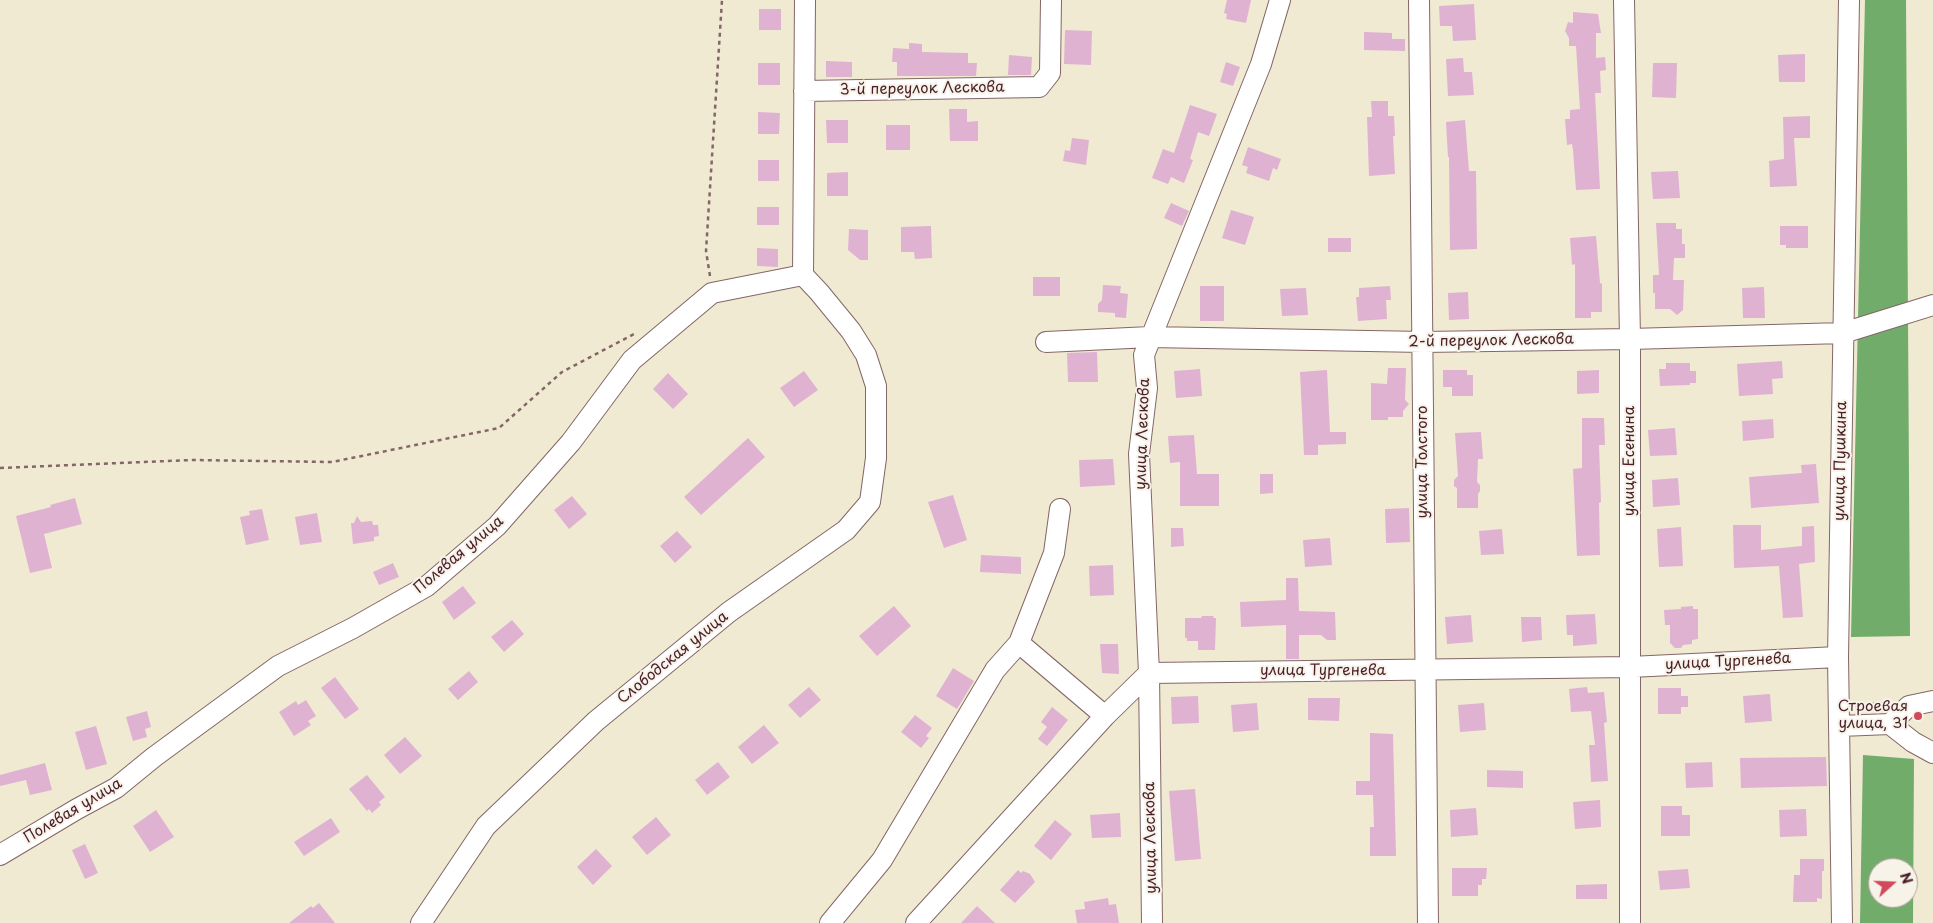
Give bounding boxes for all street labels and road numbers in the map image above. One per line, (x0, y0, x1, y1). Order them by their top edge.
street label: 3-й переулок Лескова (839, 79, 1005, 99)
street label: 2-й переулок Лескова (1408, 331, 1574, 351)
street label: улица Лескова (1132, 378, 1154, 490)
street label: улица Пушкина (1831, 401, 1851, 521)
street label: улица Толстого (1414, 405, 1432, 519)
street label: улица Есенина (1621, 406, 1639, 516)
street label: Полевая улица (411, 512, 507, 598)
street label: Слободская улица (614, 608, 732, 708)
street label: улица Тургенева (1665, 650, 1791, 674)
street label: улица Тургенева (1260, 662, 1386, 680)
street label: Полевая улица (21, 775, 125, 847)
street label: улица Лескова (1141, 782, 1161, 894)

